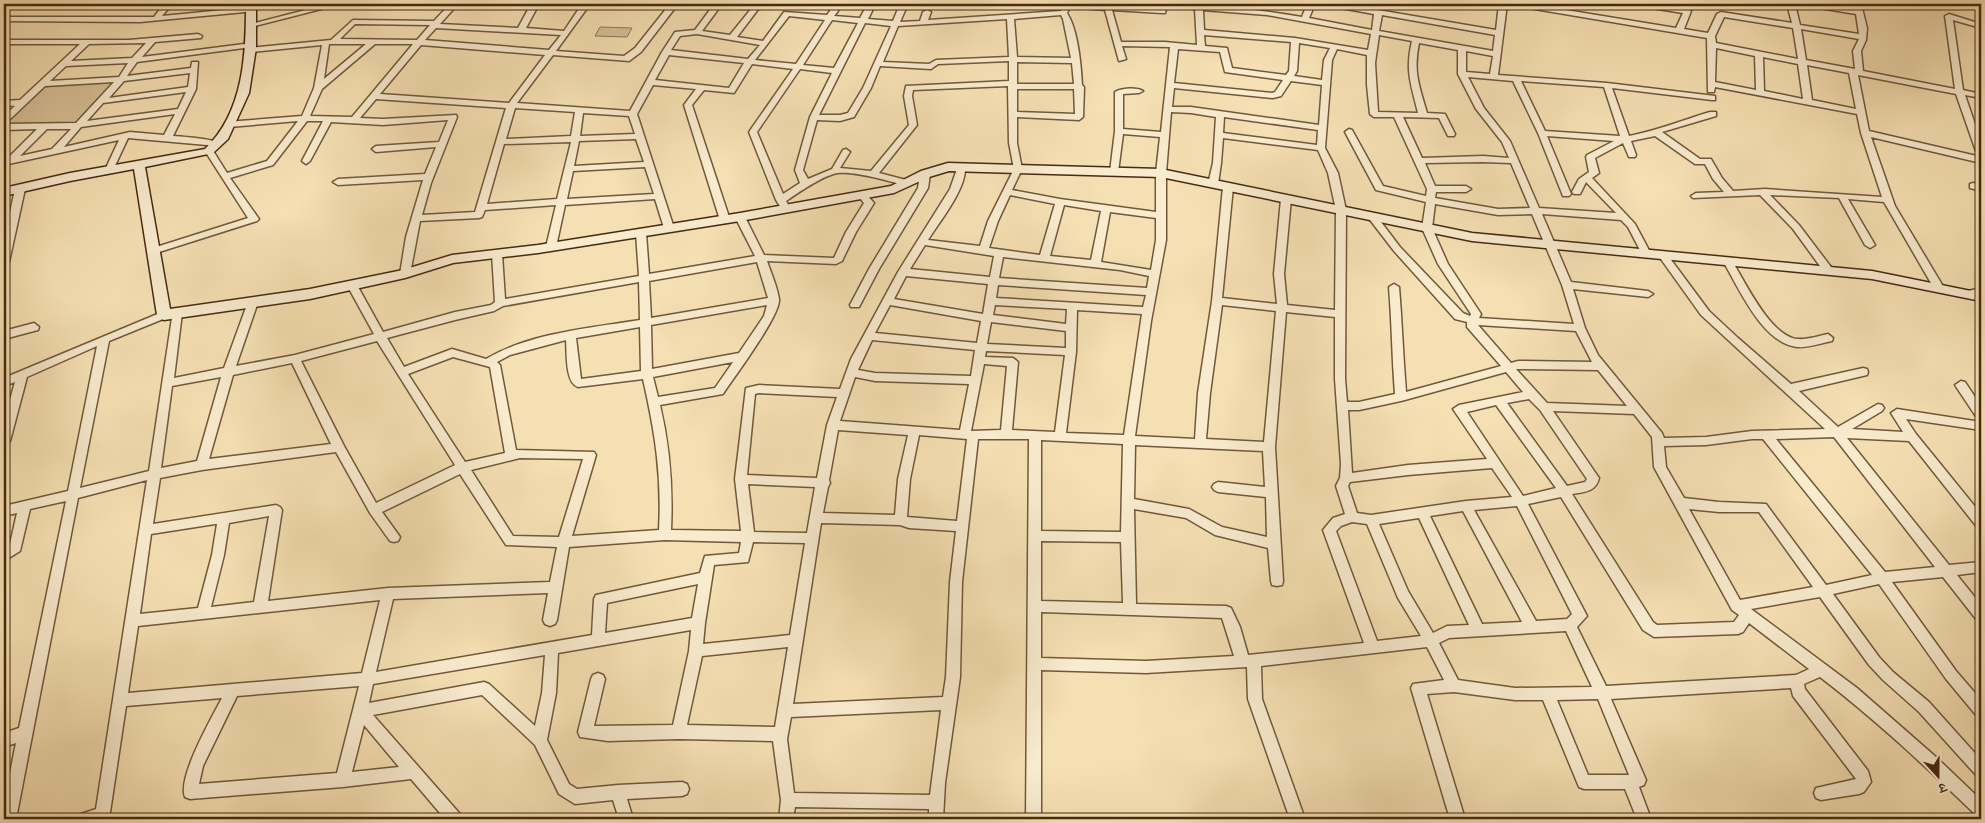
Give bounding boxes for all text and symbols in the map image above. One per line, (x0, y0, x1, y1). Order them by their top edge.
north arrow (1912, 750, 1962, 800)
text: उ (1935, 778, 1950, 798)

